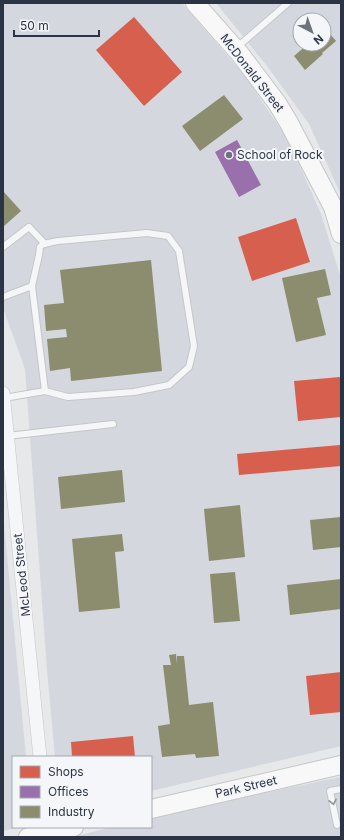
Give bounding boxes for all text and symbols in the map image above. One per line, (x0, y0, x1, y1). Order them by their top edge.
scale bar (14, 12, 99, 38)
north arrow (292, 12, 332, 52)
text: 50 m (20, 18, 49, 33)
street label: McDonald Street (217, 31, 288, 115)
text: N (311, 32, 326, 48)
place label: School of Rock (237, 147, 323, 162)
marker: School of Rock (224, 150, 234, 160)
street label: McLeod Street (10, 533, 33, 617)
legend (12, 756, 152, 828)
text: Shops (48, 764, 84, 779)
street label: Park Street (214, 772, 278, 801)
text: Offices (48, 784, 89, 799)
one-way arrow (328, 799, 336, 806)
text: Industry (48, 804, 95, 819)

